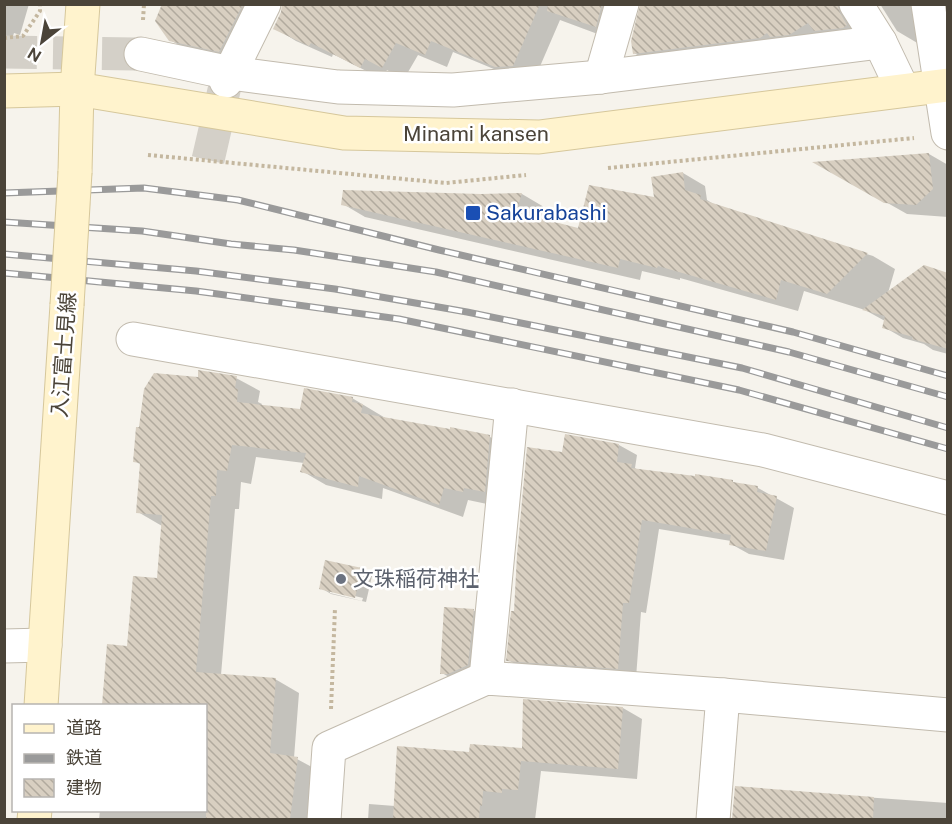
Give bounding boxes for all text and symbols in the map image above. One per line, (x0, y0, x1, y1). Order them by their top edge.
north arrow (12, 12, 72, 72)
text: N (24, 43, 45, 66)
street label: Minami kansen (403, 121, 549, 146)
place label: Sakurabashi (486, 200, 607, 225)
marker: Sakurabashi (464, 204, 482, 222)
street label: 入江富士見線 (47, 291, 80, 419)
place label: 文珠稲荷神社 (353, 566, 479, 591)
marker: 文珠稲荷神社 (334, 572, 348, 586)
legend (12, 704, 207, 812)
text: 道路 (66, 717, 102, 738)
text: 鉄道 (66, 747, 102, 768)
text: 建物 (66, 777, 102, 798)

